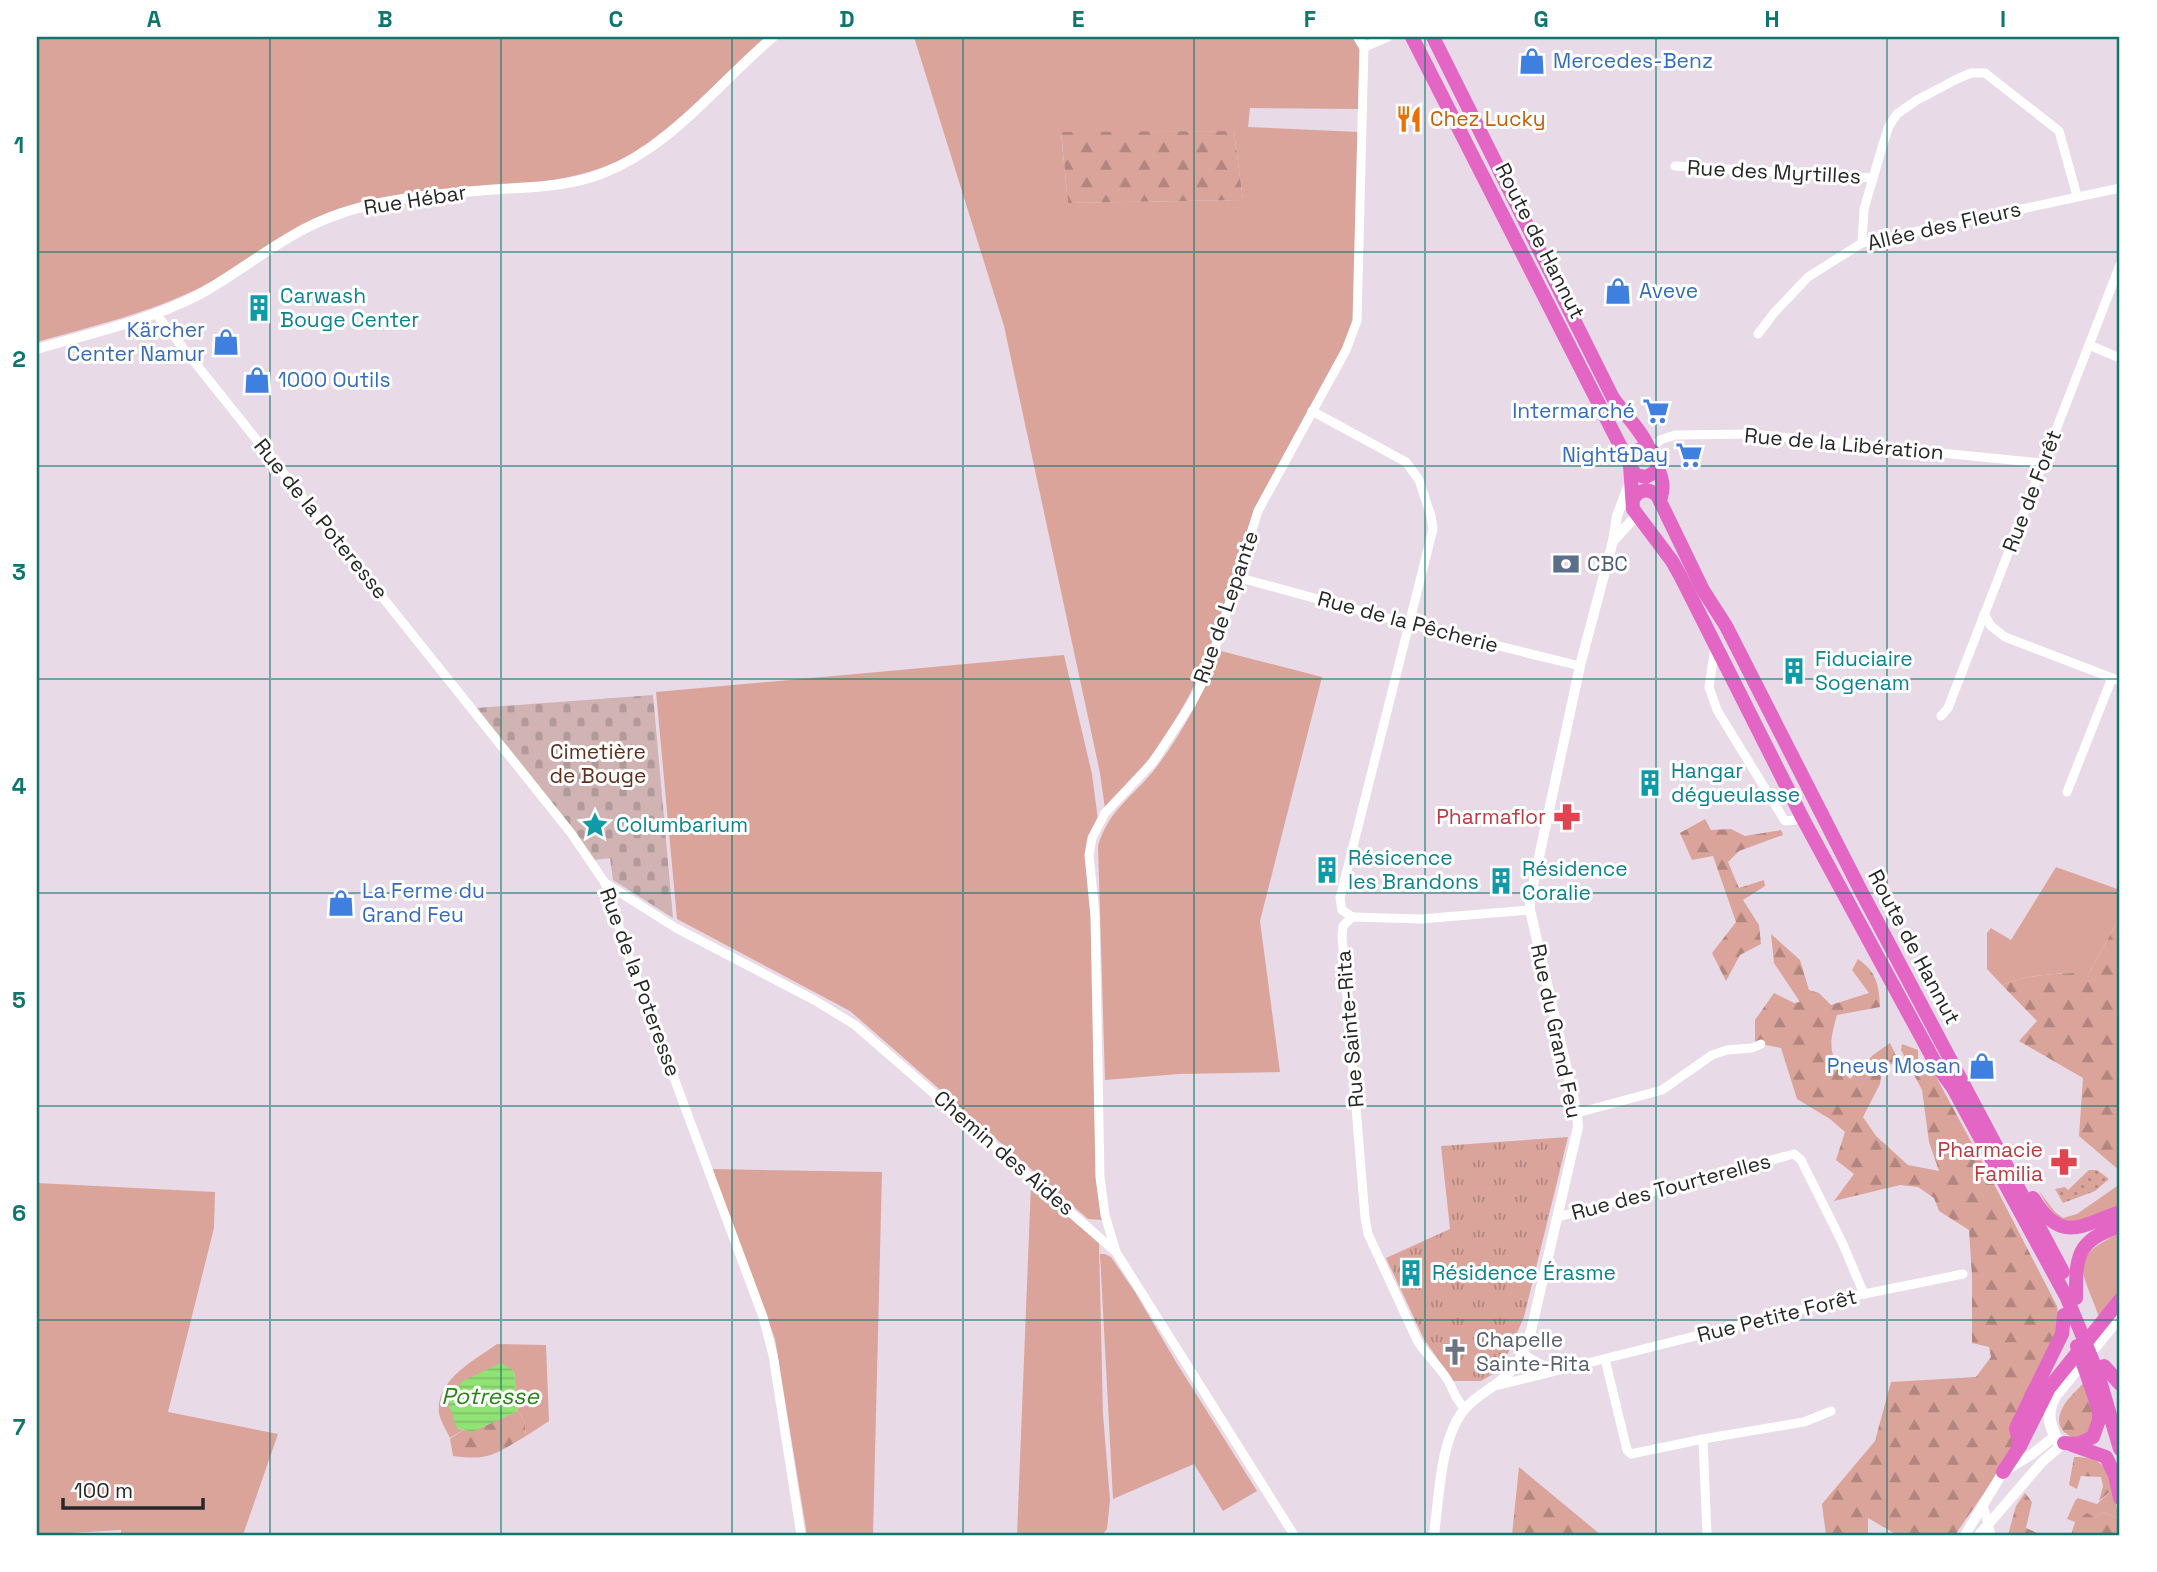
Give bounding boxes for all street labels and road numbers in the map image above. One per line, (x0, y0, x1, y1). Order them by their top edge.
street label: Rue des Myrtilles (1686, 153, 1862, 190)
street label: Route de Hannut (1489, 158, 1591, 323)
street label: Rue Hébar (362, 178, 468, 221)
street label: Allée des Fleurs (1864, 195, 2023, 256)
street label: Rue de la Libération (1743, 421, 1945, 466)
street label: Rue de Forêt (1996, 426, 2067, 556)
street label: Rue de la Poteresse (248, 433, 394, 605)
street label: Rue de Lepante (1187, 527, 1264, 686)
street label: Rue de la Pêcherie (1315, 584, 1501, 659)
street label: Route de Hannut (1862, 865, 1967, 1029)
street label: Rue de la Poteresse (594, 884, 687, 1080)
street label: Rue du Grand Feu (1525, 941, 1588, 1121)
street label: Rue Sainte-Rita (1329, 949, 1370, 1109)
street label: Chemin des Aides (928, 1084, 1080, 1221)
street label: Rue des Tourterelles (1568, 1147, 1774, 1226)
street label: Rue Petite Forêt (1694, 1283, 1859, 1348)

